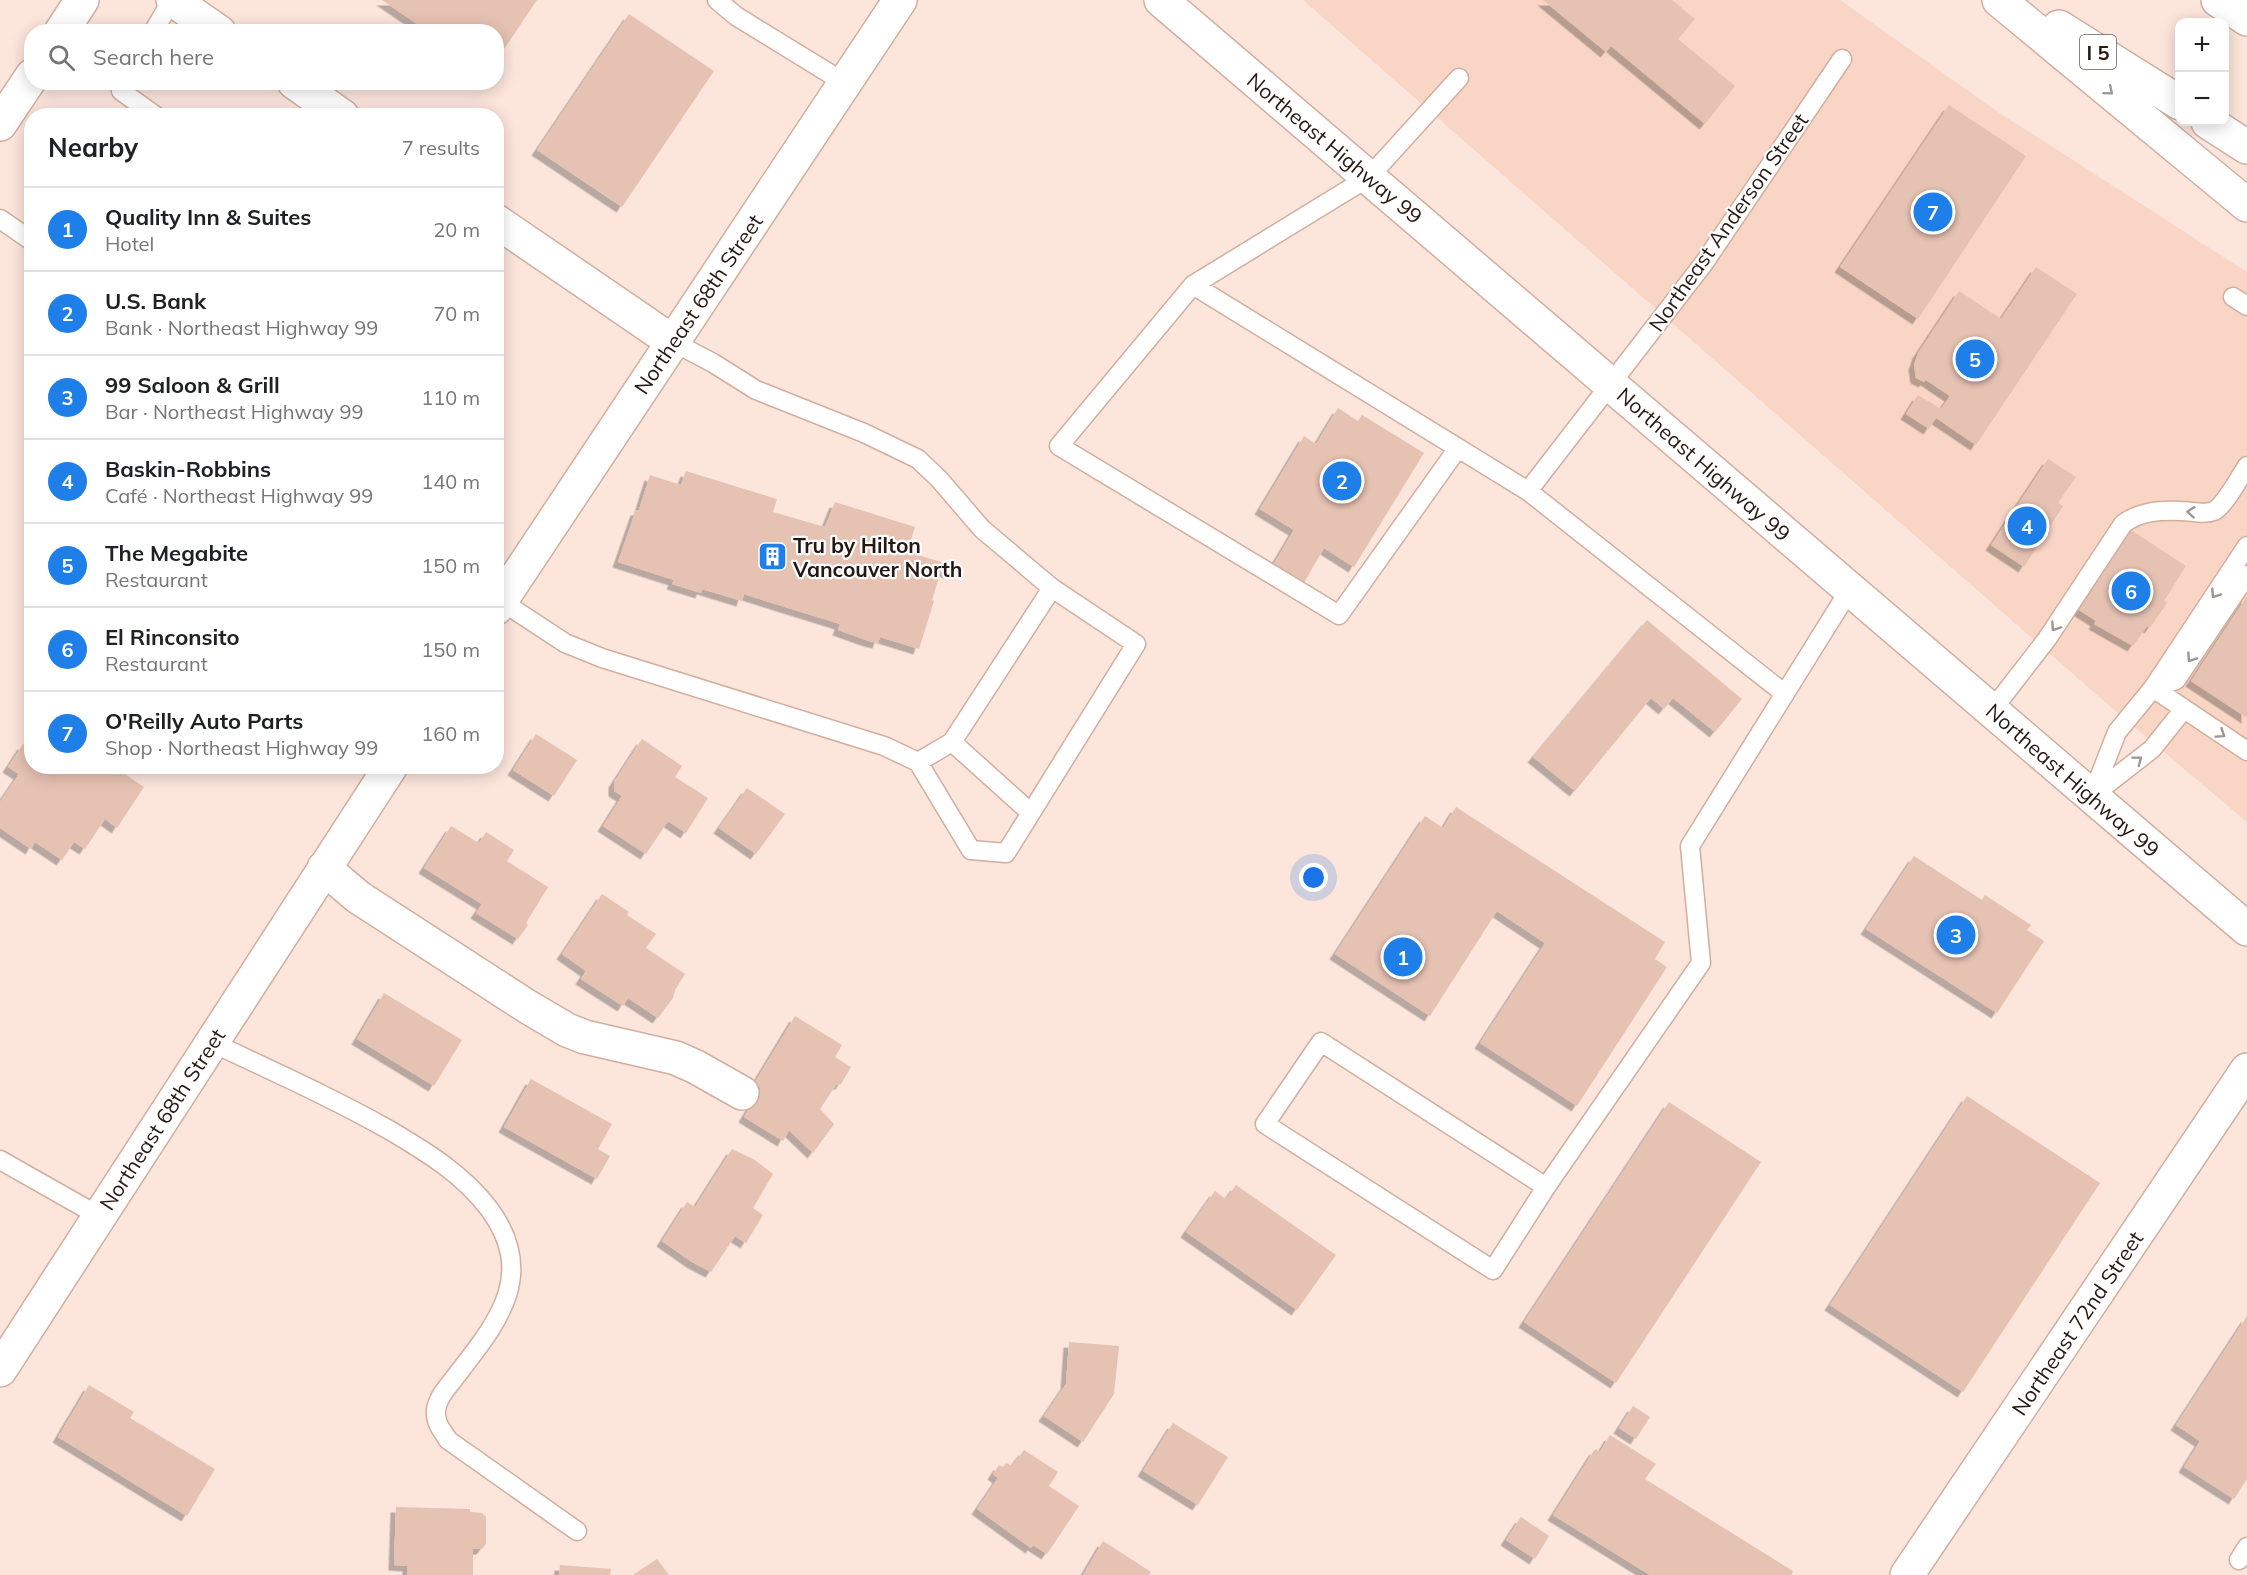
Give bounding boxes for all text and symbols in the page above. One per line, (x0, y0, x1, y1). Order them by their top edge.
map controls (2175, 18, 2229, 126)
button: + (2175, 18, 2229, 72)
search box (24, 24, 504, 90)
road number: I 5 (2080, 35, 2116, 69)
icon: search (45, 41, 78, 74)
text: Search here (93, 43, 214, 71)
street label: Northeast Highway 99 (1242, 67, 1428, 229)
button: − (2175, 72, 2229, 126)
one-way arrow (2102, 83, 2113, 94)
street label: Northeast Anderson Street (1643, 108, 1813, 336)
text: Nearby (48, 131, 138, 164)
text: 7 results (402, 135, 480, 160)
pin: 7 (1914, 190, 1952, 234)
text: Quality Inn & Suites (105, 203, 311, 231)
street label: Northeast 68th Street (628, 209, 768, 399)
text: 1 (62, 217, 74, 242)
text: 20 m (433, 217, 480, 242)
text: Hotel (105, 231, 154, 256)
text: U.S. Bank (105, 287, 206, 315)
text: 2 (62, 301, 74, 326)
text: 70 m (433, 301, 480, 326)
text: Bank · Northeast Highway 99 (105, 315, 378, 340)
pin: 5 (1956, 336, 1994, 382)
text: 99 Saloon & Grill (105, 371, 280, 399)
street label: Northeast Highway 99 (1612, 382, 1796, 546)
text: 3 (62, 385, 74, 410)
text: 110 m (421, 385, 480, 410)
text: Bar · Northeast Highway 99 (105, 399, 363, 424)
text: Baskin-Robbins (105, 455, 271, 483)
pin: 2 (1322, 458, 1362, 504)
text: 4 (62, 469, 74, 494)
text: 140 m (421, 469, 480, 494)
text: Café · Northeast Highway 99 (105, 483, 373, 508)
pin: 4 (2008, 504, 2046, 548)
one-way arrow (2187, 506, 2196, 519)
place label: Tru by Hilton Vancouver North (792, 532, 962, 582)
text: The Megabite (105, 539, 248, 567)
building icon: Tru by Hilton Vancouver North (756, 541, 788, 573)
text: 5 (62, 553, 74, 578)
text: 150 m (421, 553, 480, 578)
text: Restaurant (105, 567, 208, 592)
pin: 6 (2112, 568, 2150, 614)
one-way arrow (2211, 588, 2222, 599)
one-way arrow (2051, 621, 2062, 632)
text: El Rinconsito (105, 623, 240, 651)
text: 6 (62, 637, 74, 662)
text: 150 m (421, 637, 480, 662)
text: Restaurant (105, 651, 208, 676)
one-way arrow (2187, 652, 2198, 663)
street label: Northeast Highway 99 (1981, 698, 2165, 862)
text: O'Reilly Auto Parts (105, 707, 303, 735)
text: 7 (62, 721, 74, 746)
text: 160 m (421, 721, 480, 746)
one-way arrow (2215, 727, 2226, 738)
text: Shop · Northeast Highway 99 (105, 735, 378, 760)
one-way arrow (2131, 757, 2142, 768)
your location (1299, 863, 1328, 892)
pin: 3 (1936, 912, 1976, 958)
pin: 1 (1384, 934, 1422, 980)
street label: Northeast 68th Street (94, 1023, 230, 1215)
street label: Northeast 72nd Street (2006, 1226, 2148, 1420)

